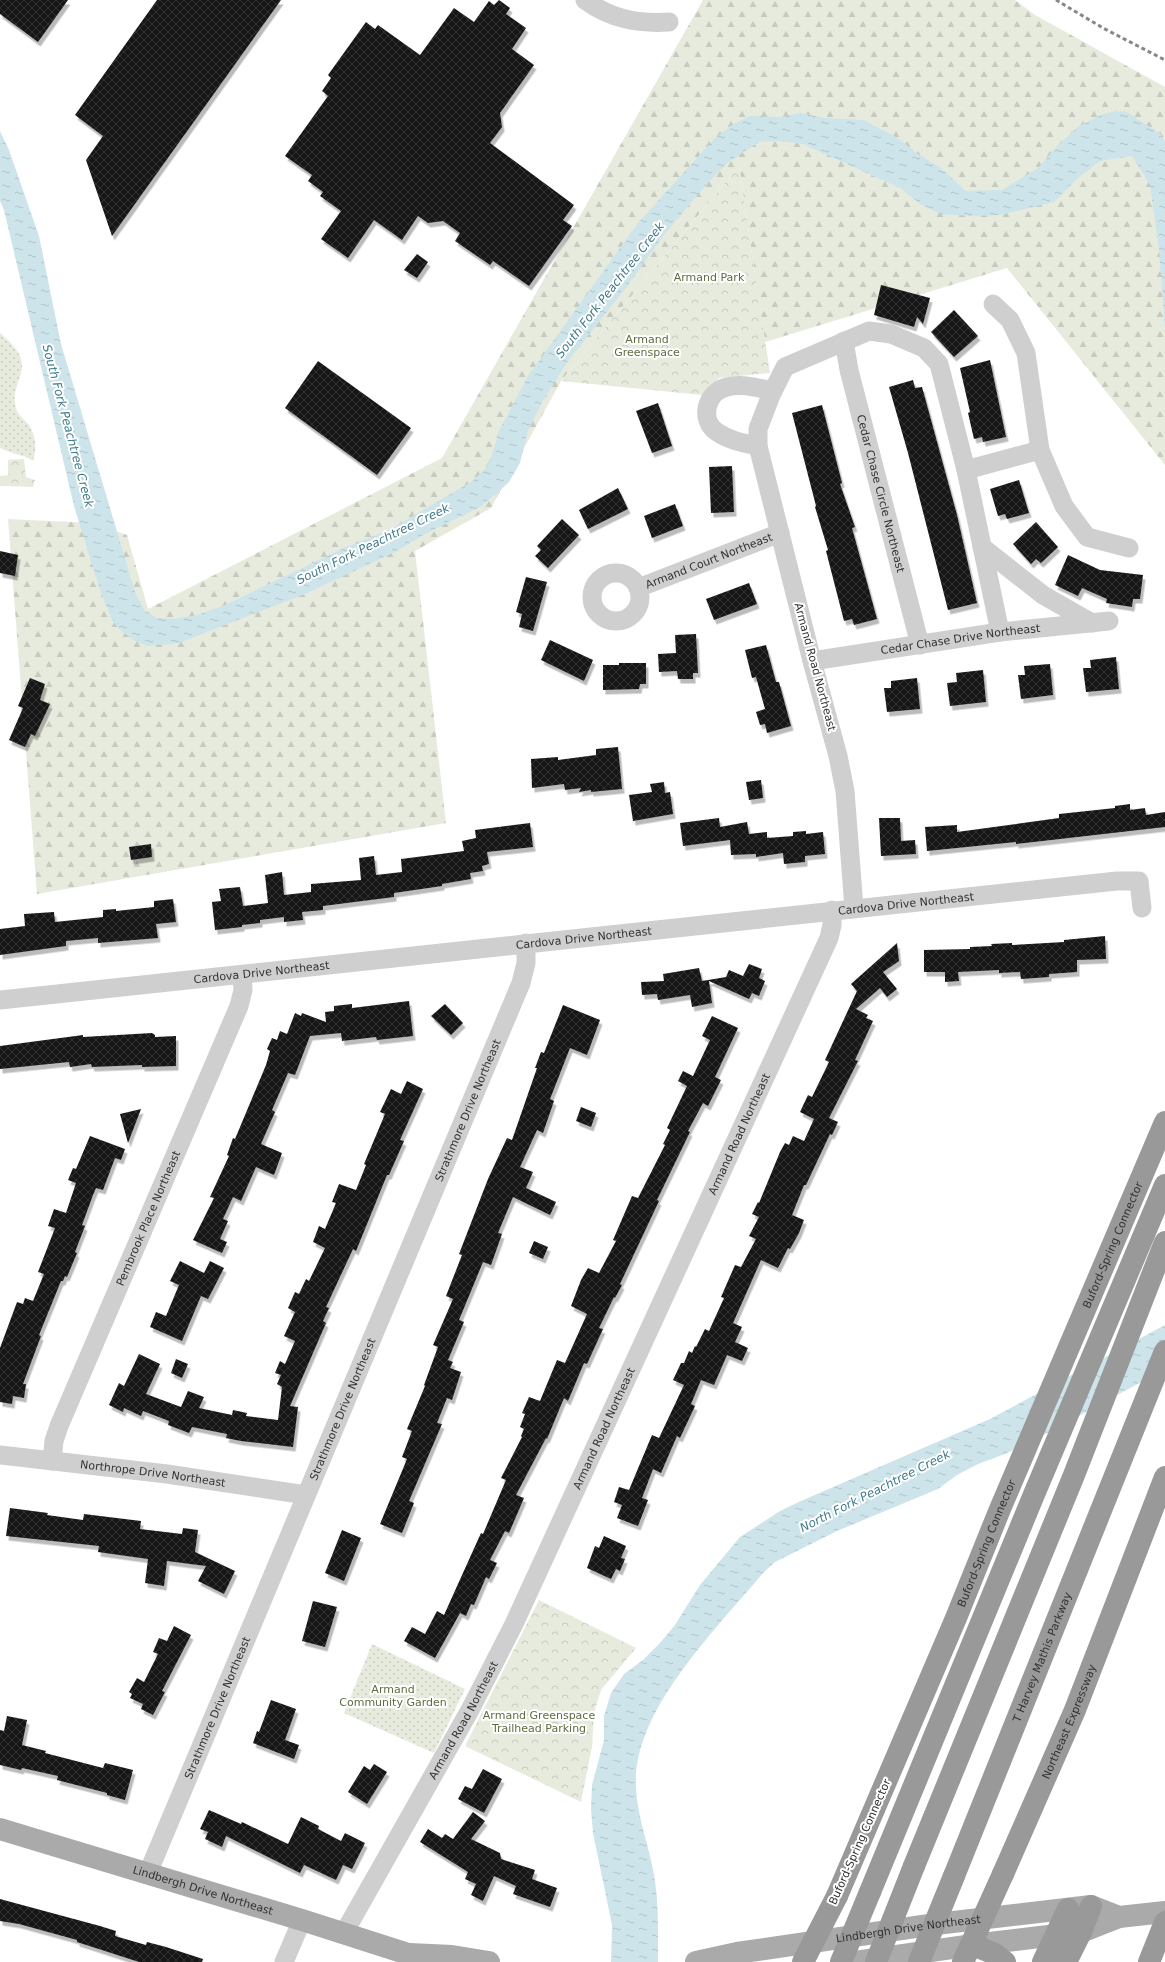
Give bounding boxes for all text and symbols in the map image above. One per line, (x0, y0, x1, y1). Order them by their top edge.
water label: South Fork Peachtree Creek (553, 219, 668, 361)
park label: Armand Park (674, 271, 745, 284)
park label: Armand Greenspace (614, 333, 680, 359)
water label: South Fork Peachtree Creek (39, 343, 97, 510)
street label: Cedar Chase Circle Northeast (854, 413, 908, 574)
water label: South Fork Peachtree Creek (294, 500, 453, 587)
street label: Armand Court Northeast (644, 530, 775, 591)
street label: Armand Road Northeast (792, 601, 839, 733)
street label: Cedar Chase Drive Northeast (880, 621, 1041, 657)
street label: Cardova Drive Northeast (837, 890, 975, 917)
street label: Cardova Drive Northeast (515, 924, 653, 952)
street label: Cardova Drive Northeast (193, 958, 331, 986)
street label: Strathmore Drive Northeast (432, 1036, 504, 1183)
street label: Armand Road Northeast (706, 1070, 773, 1197)
street label: Pembrook Place Northeast (113, 1148, 183, 1288)
street label: Buford-Spring Connector (1080, 1179, 1145, 1310)
street label: Strathmore Drive Northeast (307, 1335, 378, 1482)
street label: Armand Road Northeast (570, 1365, 638, 1491)
water label: North Fork Peachtree Creek (798, 1446, 953, 1535)
street label: Northrope Drive Northeast (80, 1458, 227, 1489)
street label: Buford-Spring Connector (955, 1477, 1018, 1609)
street label: T Harvey Mathis Parkway (1010, 1590, 1074, 1725)
street label: Strathmore Drive Northeast (182, 1634, 253, 1781)
street label: Armand Road Northeast (426, 1658, 501, 1781)
street label: Northeast Expressway (1039, 1662, 1099, 1781)
park label: Armand Community Garden (339, 1683, 447, 1709)
park label: Armand Greenspace Trailhead Parking (483, 1709, 595, 1735)
street label: Buford-Spring Connector (826, 1777, 894, 1907)
street label: Lindbergh Drive Northeast (131, 1863, 275, 1918)
street label: Lindbergh Drive Northeast (835, 1912, 982, 1945)

